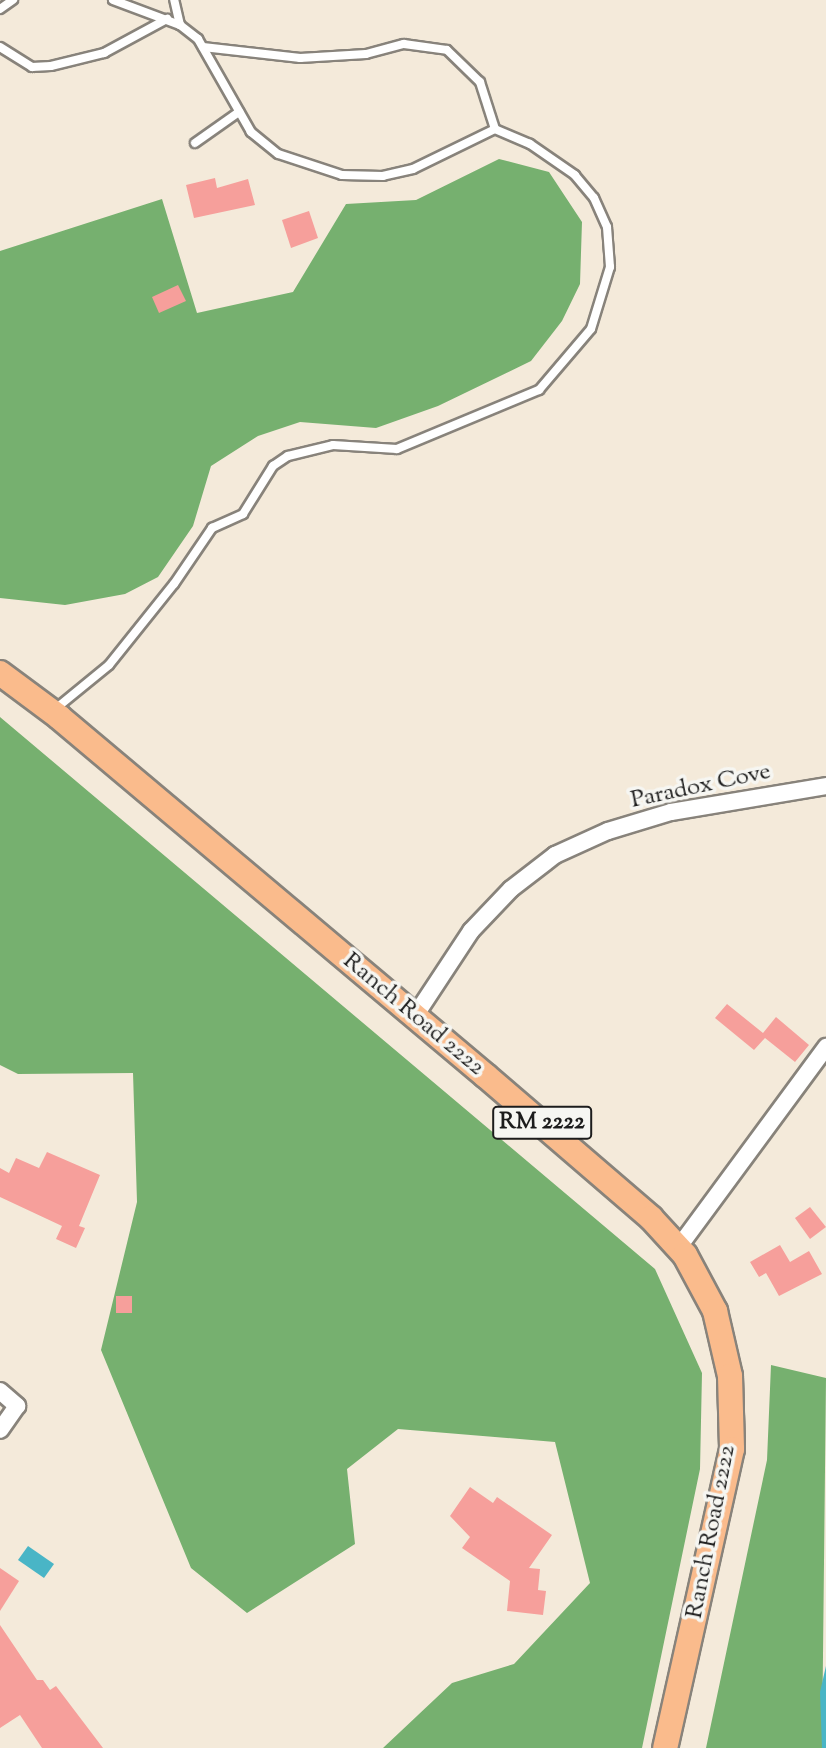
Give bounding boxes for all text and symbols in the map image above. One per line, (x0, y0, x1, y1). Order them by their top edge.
street label: Paradox Cove (628, 758, 774, 816)
street label: Ranch Road 2222 (336, 947, 490, 1083)
road number: RM 2222 (491, 1104, 593, 1142)
street label: Ranch Road 2222 (681, 1443, 743, 1621)

